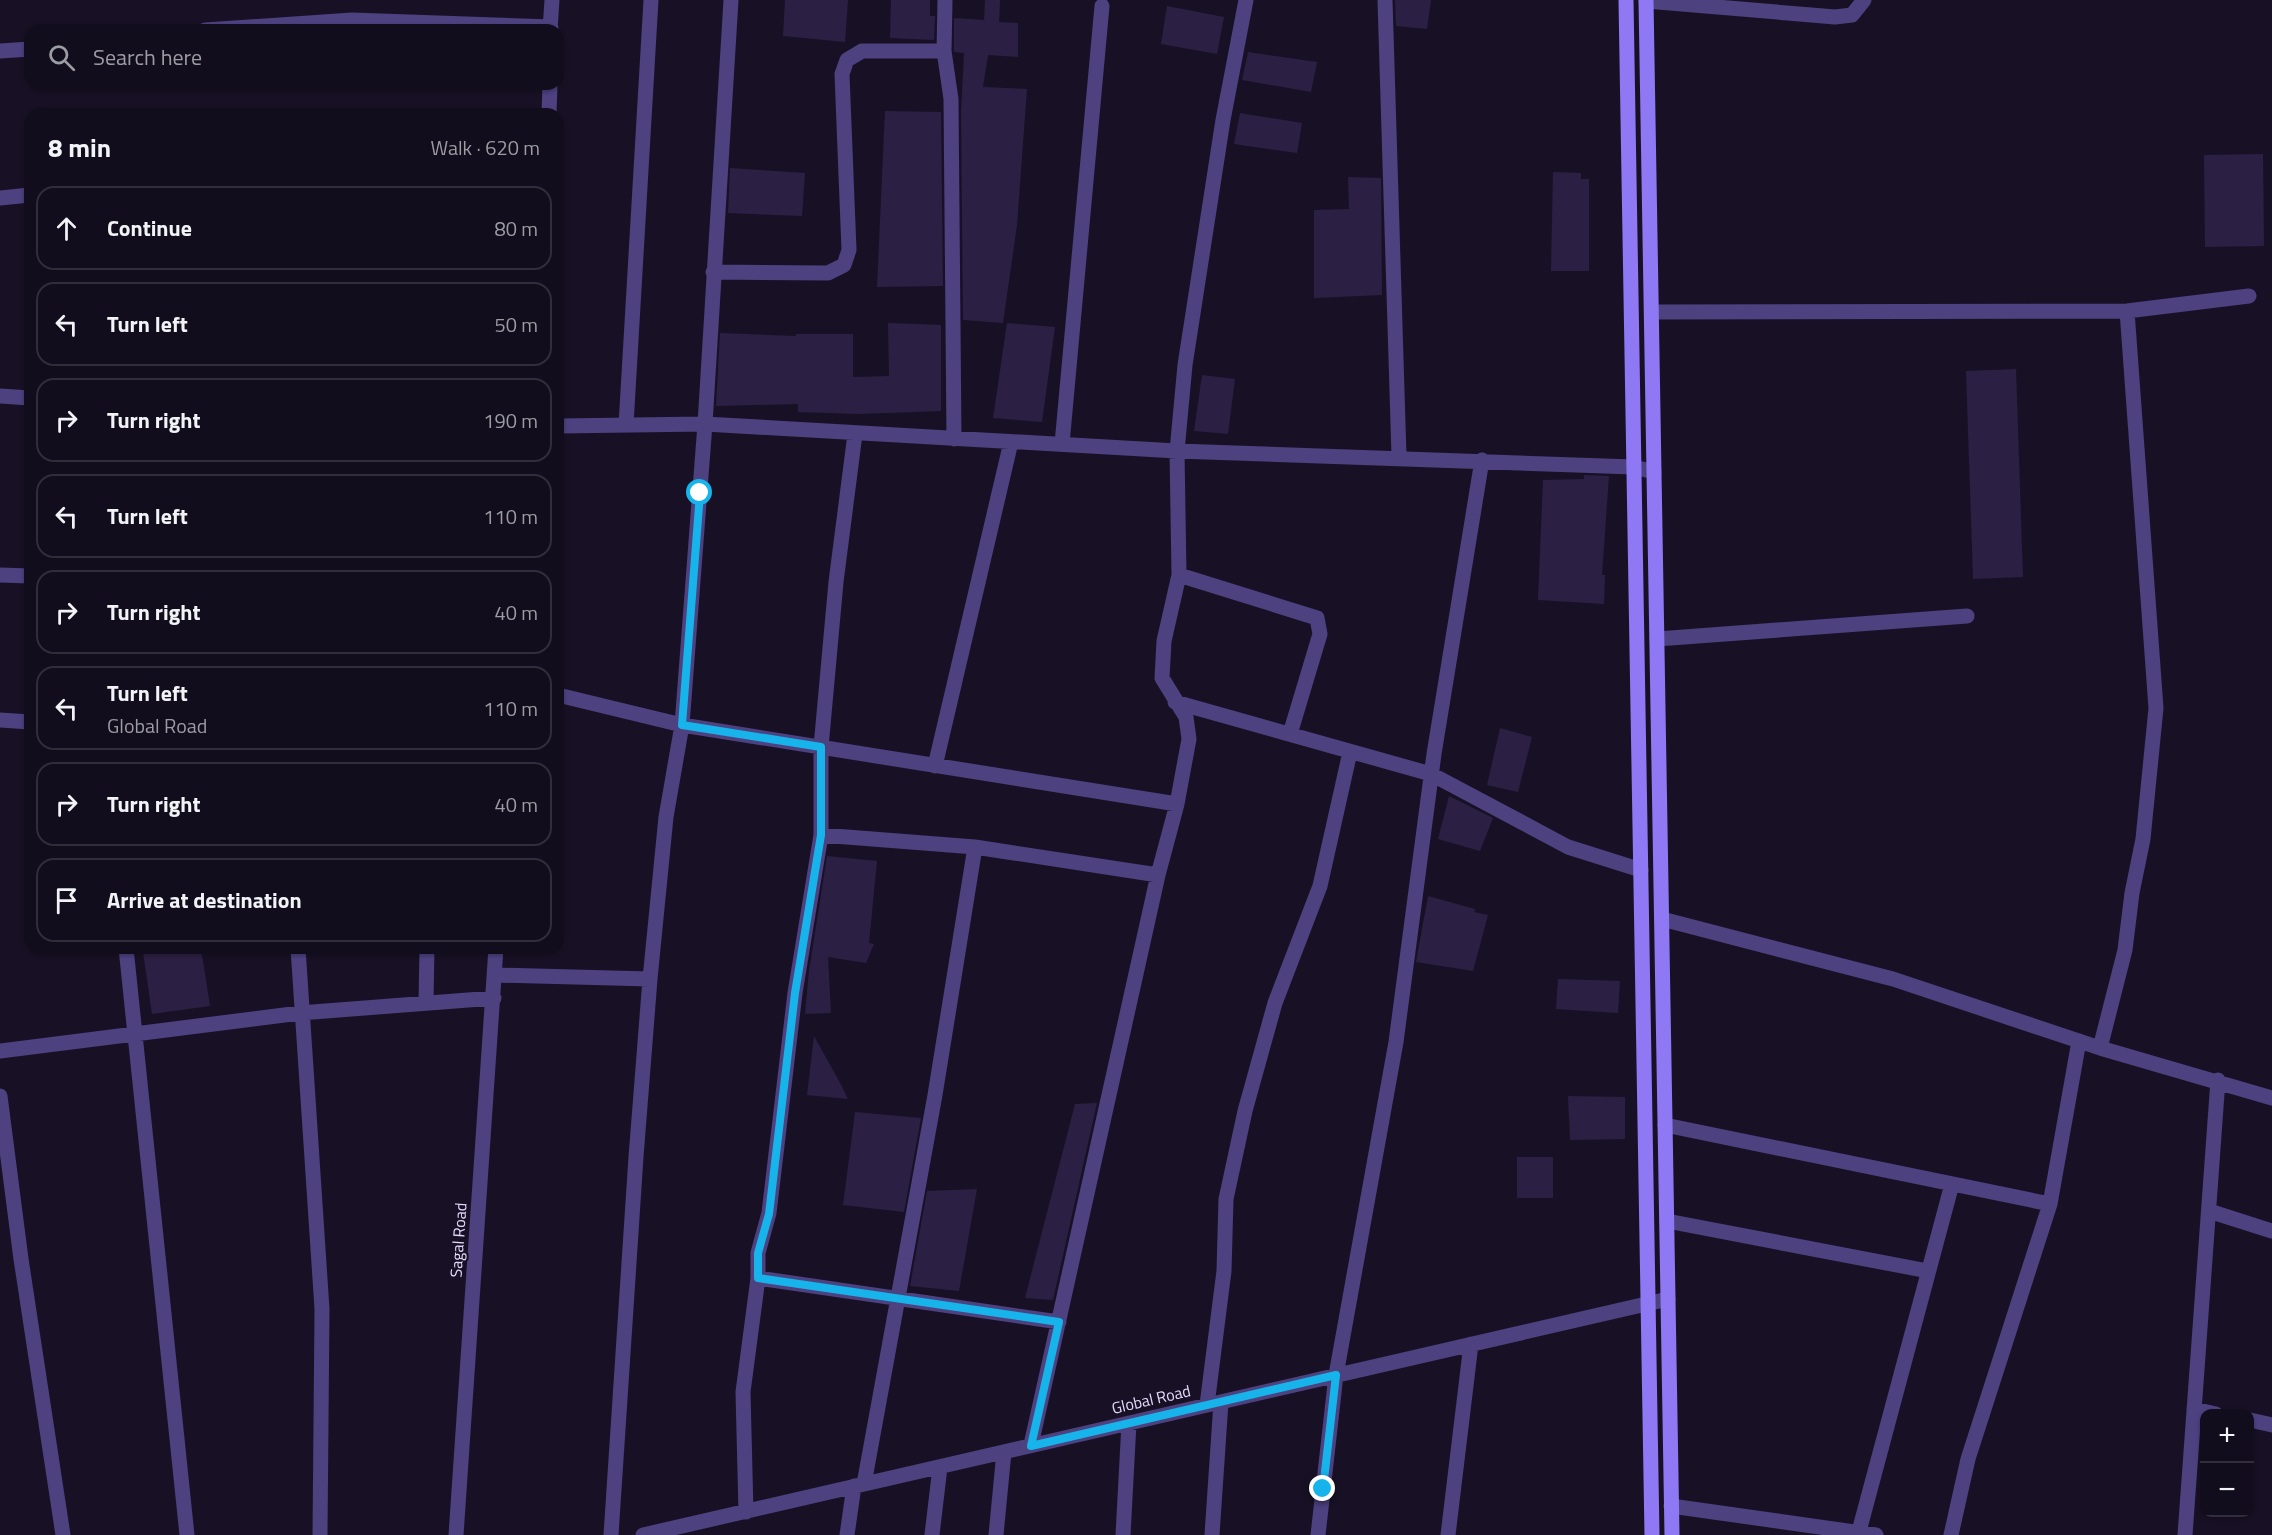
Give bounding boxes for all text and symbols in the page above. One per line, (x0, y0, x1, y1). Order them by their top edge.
search box (24, 24, 564, 90)
text: Search here (93, 40, 202, 74)
icon: search (45, 41, 78, 74)
text: 8 min (48, 128, 111, 167)
text: Walk · 620 m (431, 132, 540, 163)
text: Continue (107, 211, 192, 245)
icon: ahead (50, 212, 83, 245)
text: 80 m (494, 213, 538, 244)
text: Turn left (107, 307, 188, 341)
icon: left (50, 308, 83, 341)
text: 50 m (494, 309, 538, 340)
text: Turn right (107, 403, 201, 437)
icon: right (50, 404, 83, 437)
text: 190 m (483, 405, 538, 436)
route start (686, 479, 712, 505)
text: Turn left (107, 499, 188, 533)
icon: left (50, 500, 83, 533)
text: 110 m (483, 501, 538, 532)
text: Turn right (107, 595, 201, 629)
icon: right (50, 596, 83, 629)
text: 40 m (494, 597, 538, 628)
text: Turn left (107, 676, 188, 710)
icon: left (50, 692, 83, 725)
text: 110 m (483, 693, 538, 724)
text: Global Road (107, 710, 207, 741)
text: Turn right (107, 787, 201, 821)
icon: right (50, 788, 83, 821)
text: 40 m (494, 789, 538, 820)
text: Arrive at destination (107, 883, 302, 917)
icon: arrive (50, 884, 83, 917)
street label: Sagal Road (443, 1202, 473, 1278)
street label: Global Road (1109, 1378, 1193, 1420)
map controls (2200, 1409, 2254, 1517)
button: + (2200, 1409, 2254, 1463)
button: − (2200, 1463, 2254, 1517)
route end (1309, 1475, 1335, 1501)

